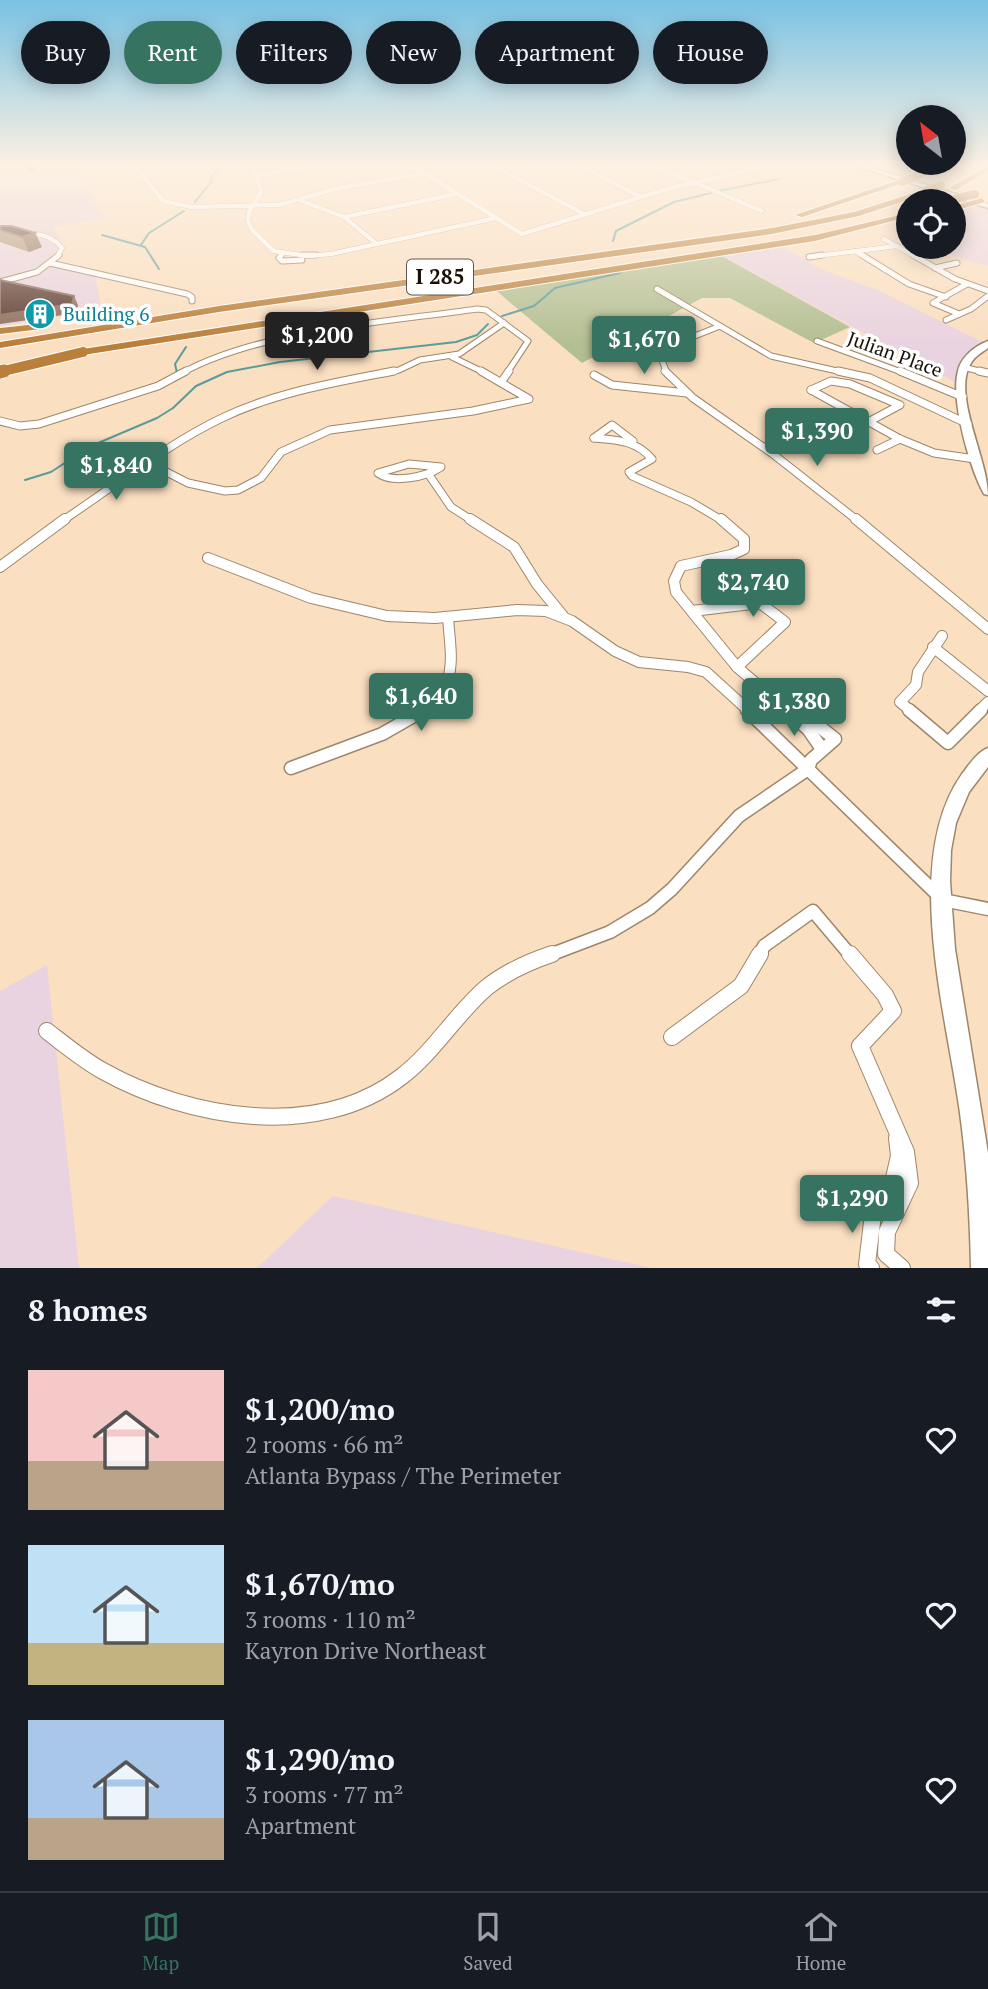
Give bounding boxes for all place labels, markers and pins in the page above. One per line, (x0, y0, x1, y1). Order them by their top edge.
building icon: Building 6 (23, 297, 57, 331)
place label: Building 6 (63, 301, 149, 326)
pin: $1,200 (260, 312, 374, 372)
pin: $1,670 (587, 316, 701, 376)
pin: $1,390 (760, 408, 874, 468)
pin: $1,840 (59, 442, 173, 502)
pin: $2,740 (696, 560, 810, 619)
pin: $1,640 (364, 674, 478, 733)
pin: $1,380 (737, 678, 851, 738)
pin: $1,290 (795, 1176, 909, 1235)

